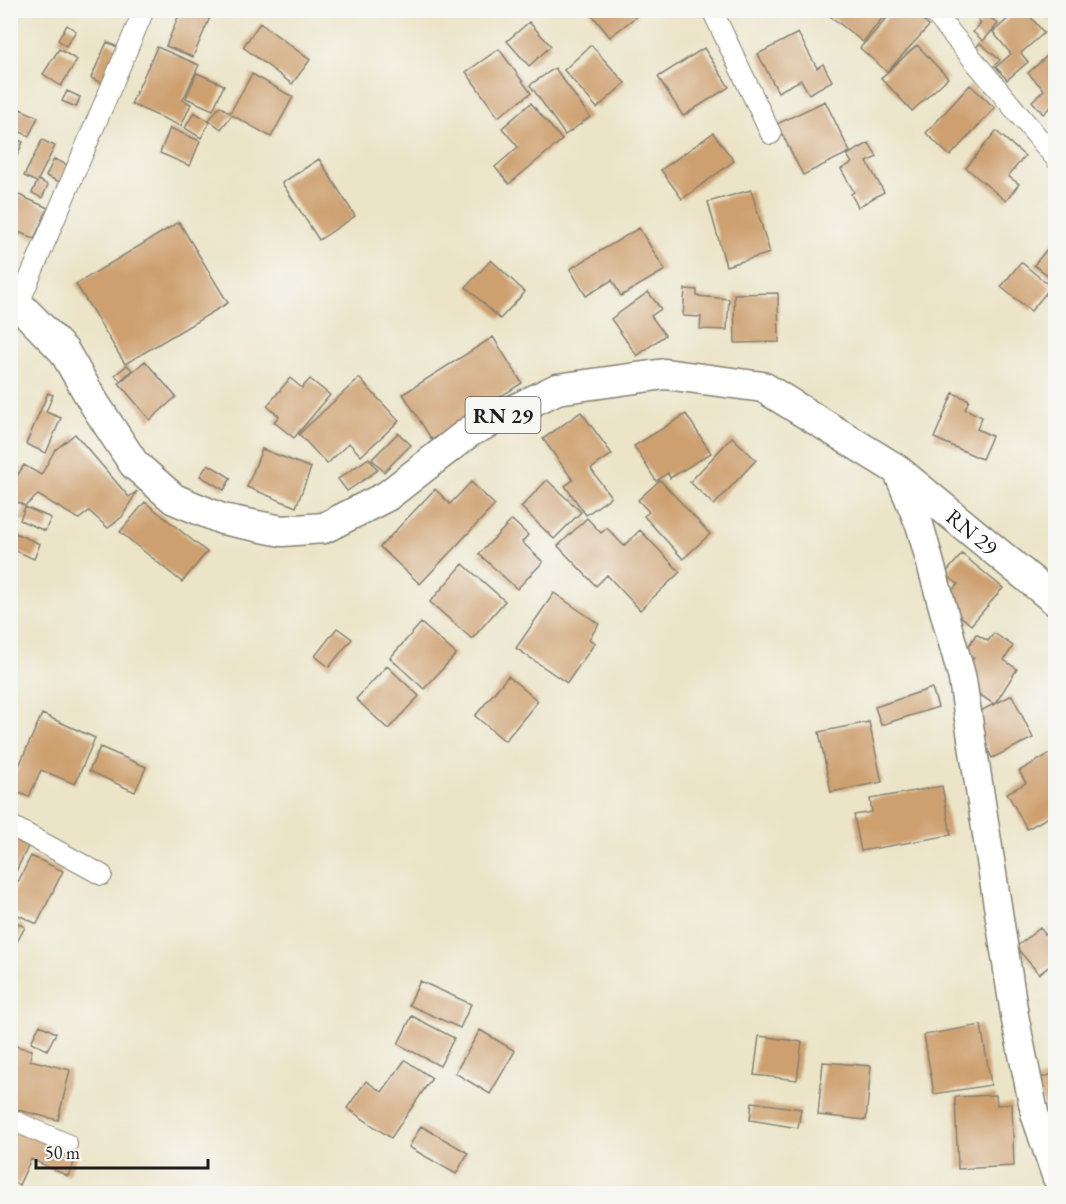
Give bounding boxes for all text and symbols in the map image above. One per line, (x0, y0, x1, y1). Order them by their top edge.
road number: RN 29 (466, 397, 540, 433)
street label: RN 29 (940, 502, 1004, 562)
scale bar (36, 1132, 208, 1170)
text: 50 m (45, 1141, 80, 1164)

